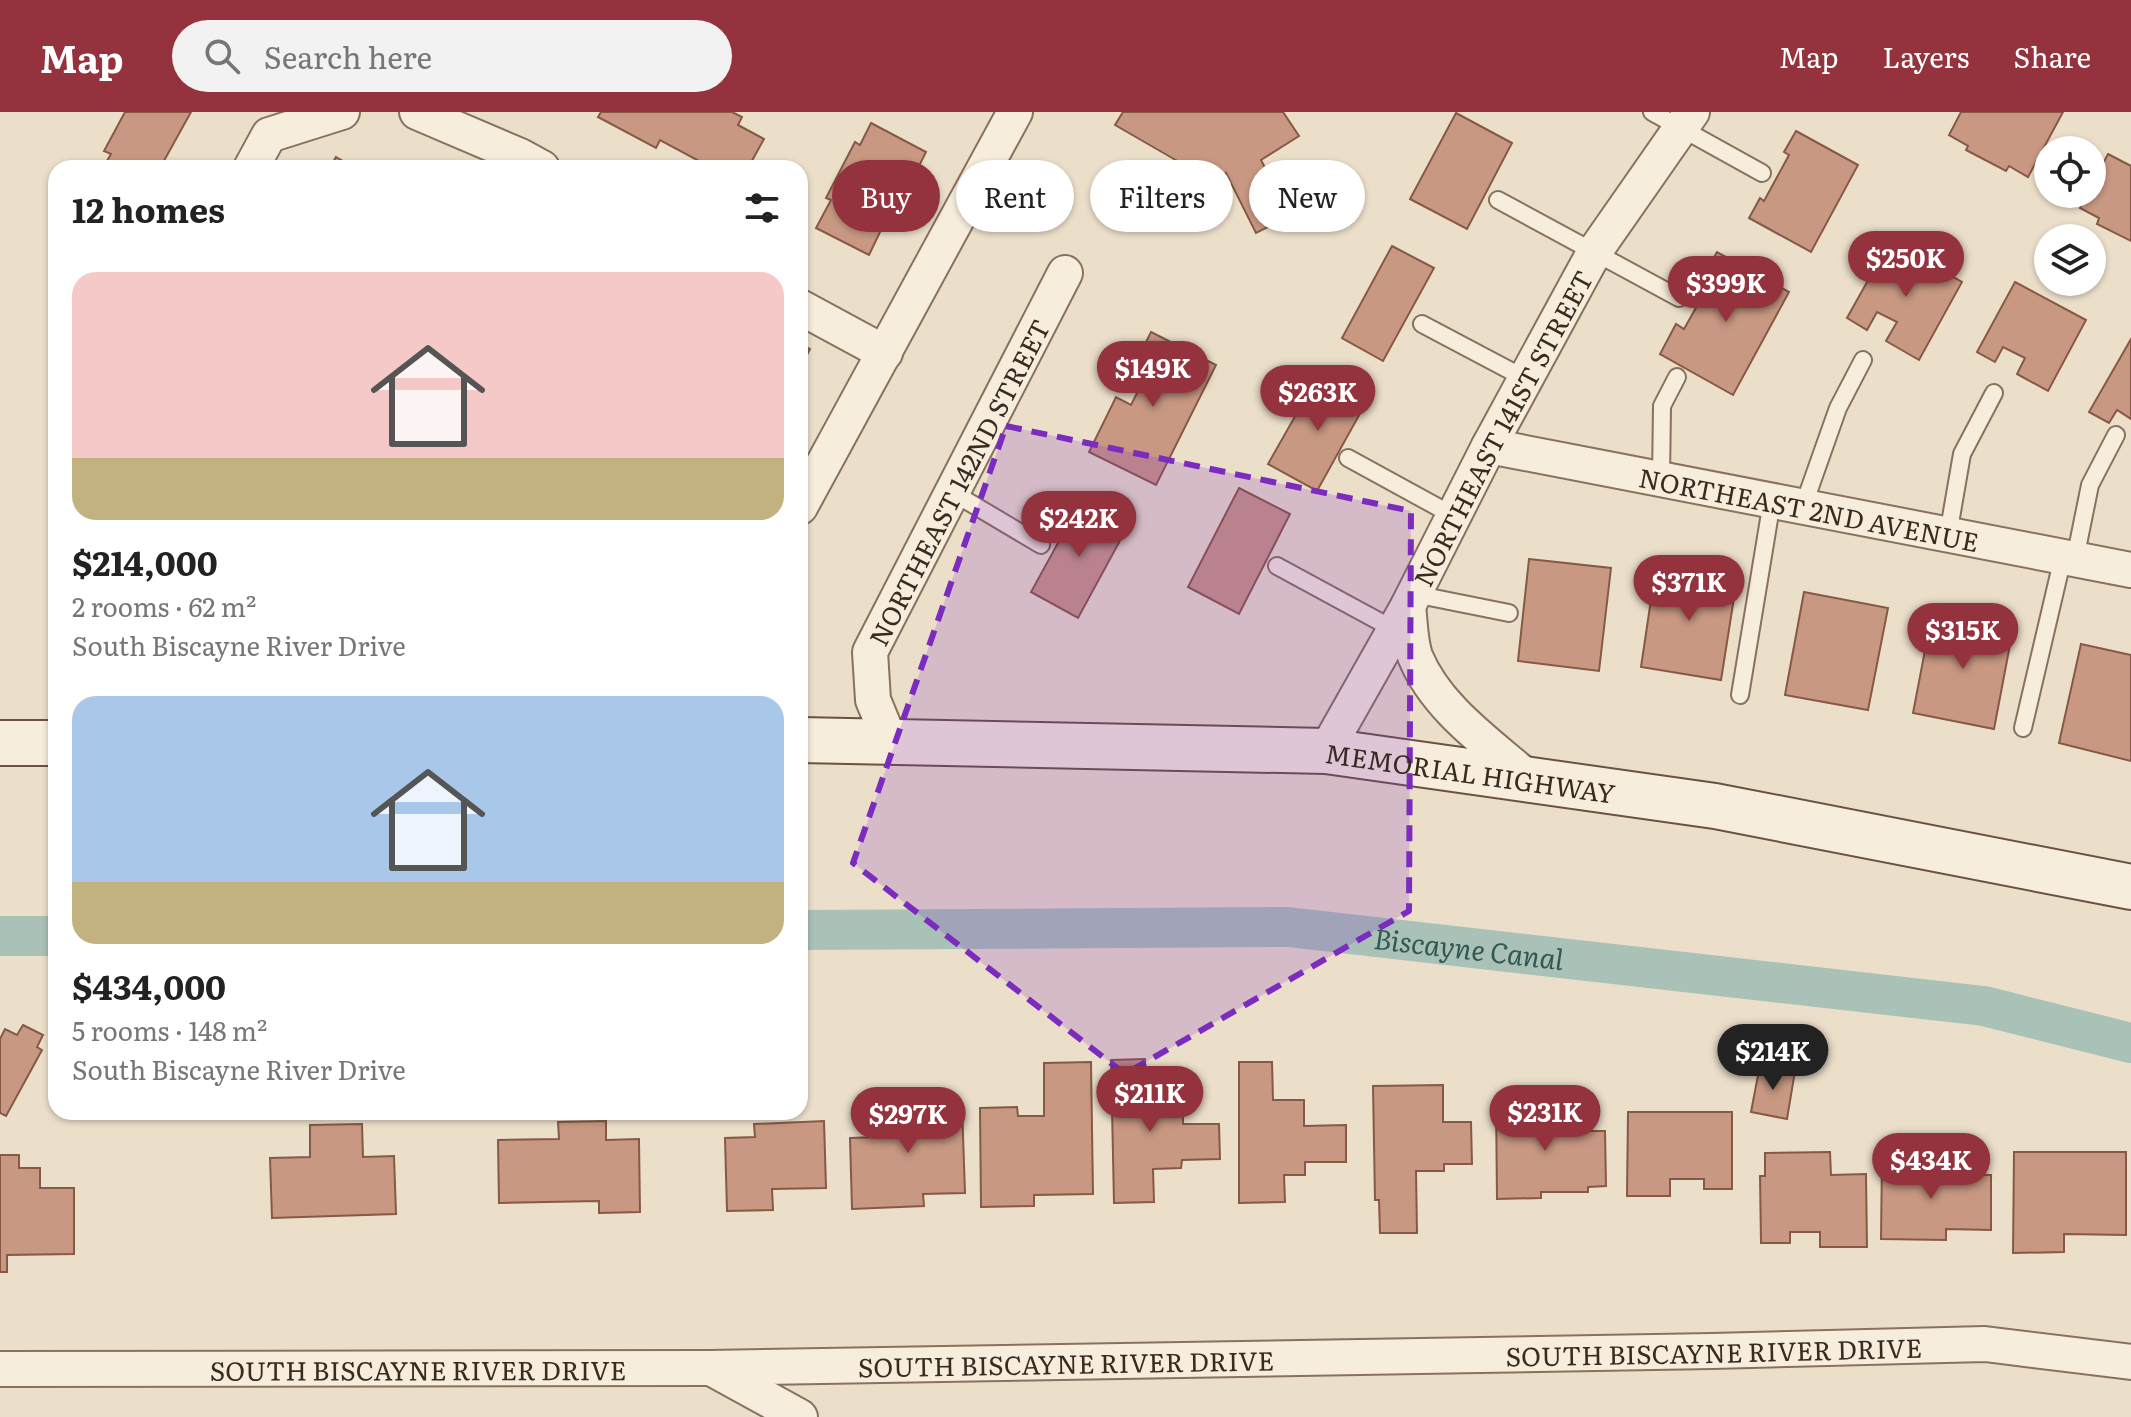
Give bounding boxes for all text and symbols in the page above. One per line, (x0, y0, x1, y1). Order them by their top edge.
search box (172, 20, 732, 92)
text: Map (40, 28, 124, 85)
icon: search (200, 34, 244, 78)
text: Search here (264, 34, 432, 78)
text: Map (1779, 35, 1838, 77)
text: Layers (1882, 35, 1969, 77)
text: Share (2013, 35, 2091, 77)
map controls (2034, 136, 2106, 296)
button: locate (2034, 136, 2106, 208)
chip: Buy (832, 160, 940, 232)
chip: Rent (956, 160, 1074, 232)
chip: Filters (1090, 160, 1233, 232)
chip: New (1249, 160, 1365, 232)
text: 12 homes (72, 183, 225, 233)
icon: filters (740, 186, 784, 230)
button: layers (2034, 224, 2106, 296)
pin: $250K (1850, 231, 1962, 299)
text: $250K (1866, 237, 1946, 276)
pin: $399K (1670, 256, 1782, 324)
street label: NORTHEAST 141ST STREET (1402, 262, 1601, 592)
text: $399K (1686, 262, 1766, 301)
street label: NORTHEAST 142ND STREET (857, 312, 1058, 652)
icon: home (356, 324, 500, 468)
pin: $149K (1097, 341, 1209, 409)
text: $149K (1115, 347, 1191, 386)
pin: $263K (1262, 365, 1374, 433)
text: $263K (1278, 371, 1358, 410)
street label: NORTHEAST 2ND AVENUE (1636, 456, 1982, 560)
pin: $242K (1023, 491, 1135, 559)
text: $242K (1039, 497, 1119, 536)
text: $214,000 (72, 536, 218, 586)
pin: $371K (1633, 555, 1745, 623)
text: $371K (1652, 561, 1726, 600)
text: 2 rooms · 62 m² (72, 586, 256, 625)
pin: $315K (1907, 603, 2019, 671)
text: $315K (1925, 609, 2001, 648)
text: South Biscayne River Drive (72, 625, 406, 664)
street label: MEMORIAL HIGHWAY (1323, 732, 1618, 811)
icon: home (356, 748, 500, 892)
water label: Biscayne Canal (1372, 916, 1566, 979)
text: $434,000 (72, 960, 226, 1010)
text: 5 rooms · 148 m² (72, 1010, 267, 1049)
pin: $214K (1717, 1024, 1829, 1092)
text: $214K (1735, 1030, 1811, 1069)
text: South Biscayne River Drive (72, 1049, 406, 1088)
pin: $211K (1094, 1066, 1206, 1134)
text: $211K (1114, 1072, 1186, 1111)
pin: $231K (1489, 1085, 1601, 1153)
pin: $297K (852, 1087, 964, 1155)
text: $231K (1507, 1091, 1583, 1130)
text: $297K (869, 1093, 947, 1132)
pin: $434K (1875, 1133, 1987, 1201)
text: $434K (1890, 1139, 1972, 1178)
street label: SOUTH BISCAYNE RIVER DRIVE (1505, 1326, 1923, 1374)
street label: SOUTH BISCAYNE RIVER DRIVE (857, 1339, 1275, 1385)
street label: SOUTH BISCAYNE RIVER DRIVE (210, 1349, 626, 1388)

